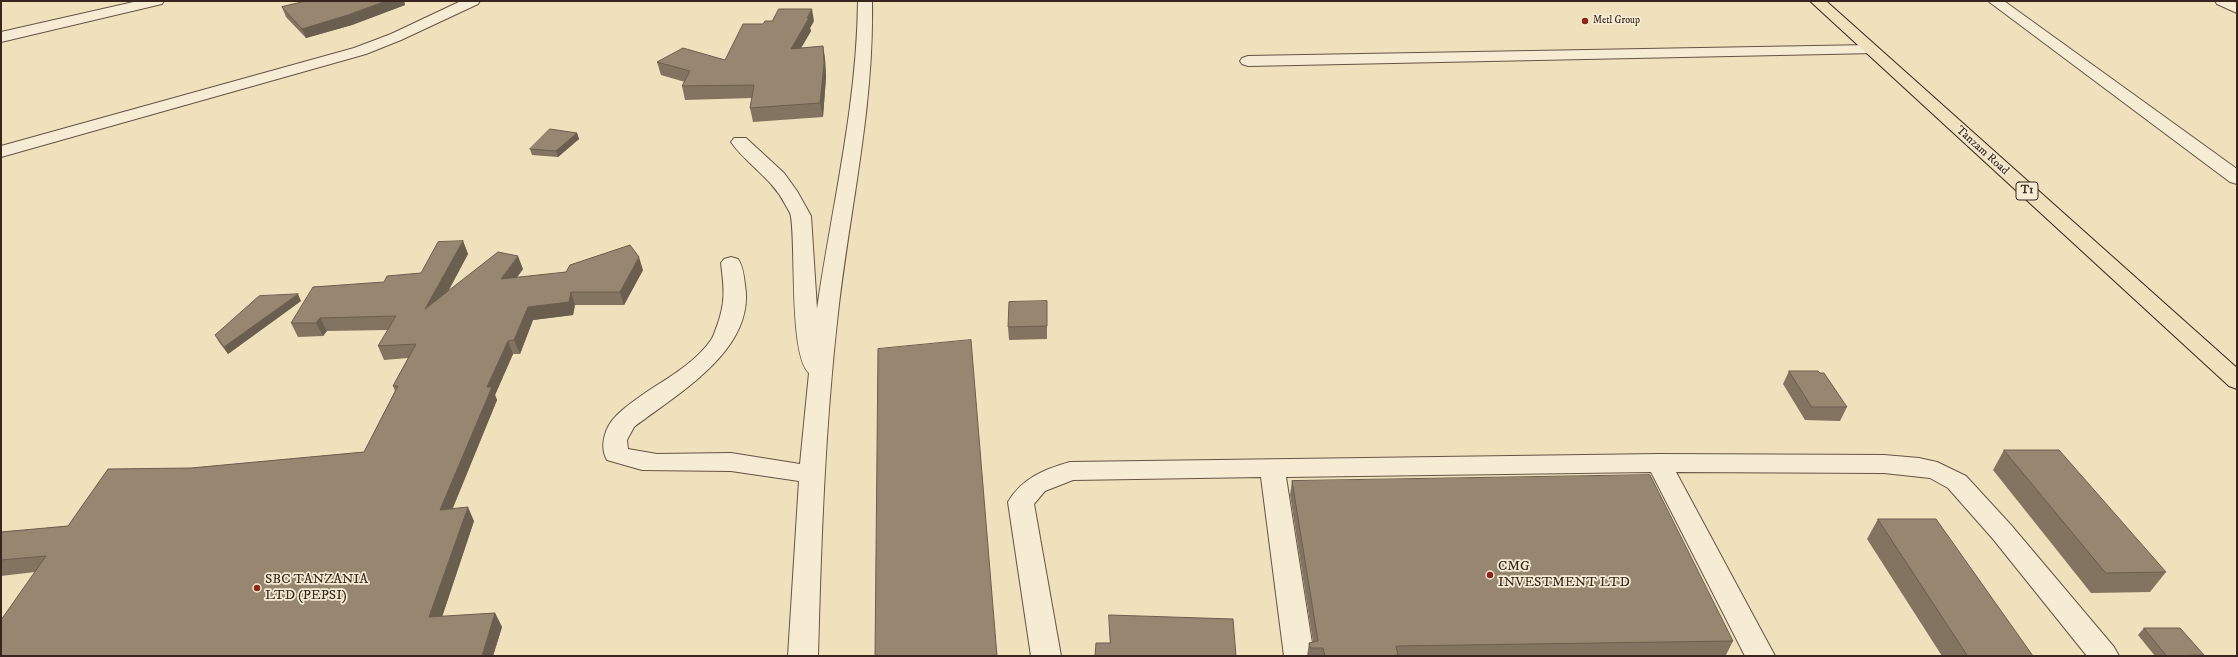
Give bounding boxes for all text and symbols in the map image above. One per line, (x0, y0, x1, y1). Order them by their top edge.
place label: Metl Group (1593, 15, 1640, 27)
marker: Metl Group (1580, 16, 1590, 26)
street label: Tanzam Road (1953, 124, 2011, 178)
road number: T1 (2016, 182, 2038, 200)
place label: CMG INVESTMENT LTD (1498, 559, 1630, 592)
marker: CMG INVESTMENT LTD (1485, 570, 1495, 580)
place label: SBC TANZANIA LTD (PEPSI) (265, 572, 368, 604)
marker: SBC TANZANIA LTD (PEPSI) (252, 583, 262, 593)

